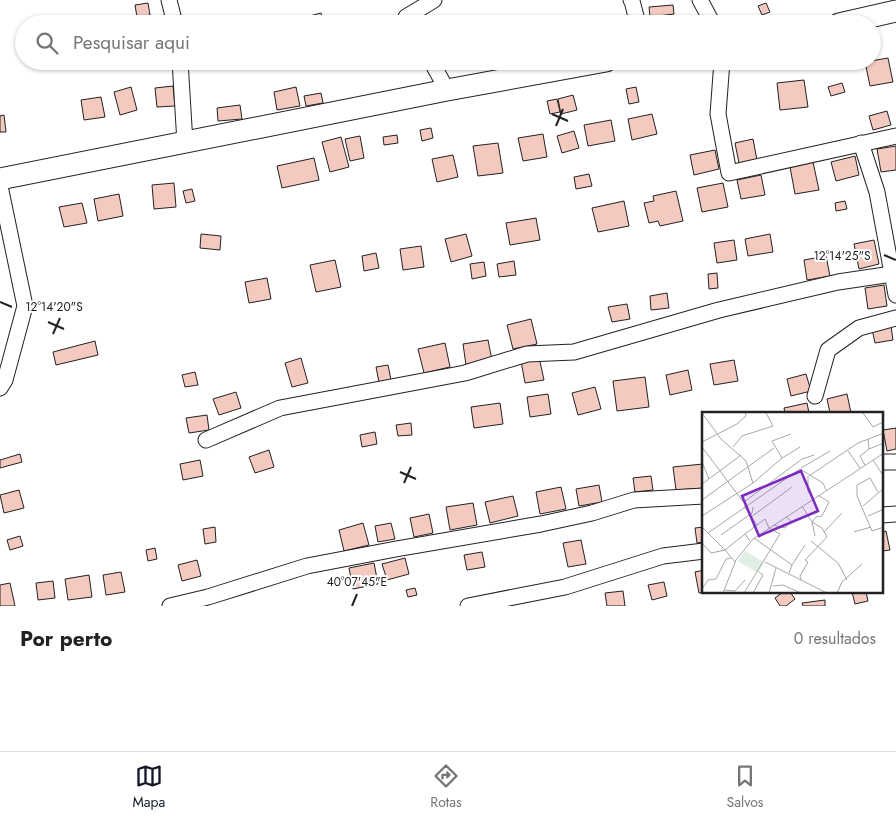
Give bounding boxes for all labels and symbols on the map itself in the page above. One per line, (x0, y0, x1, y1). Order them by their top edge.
text: 12°14'25"S (813, 247, 871, 265)
text: 12°14'20"S (25, 298, 83, 316)
inset map (702, 412, 884, 594)
text: 40°07'45"E (327, 573, 387, 591)

